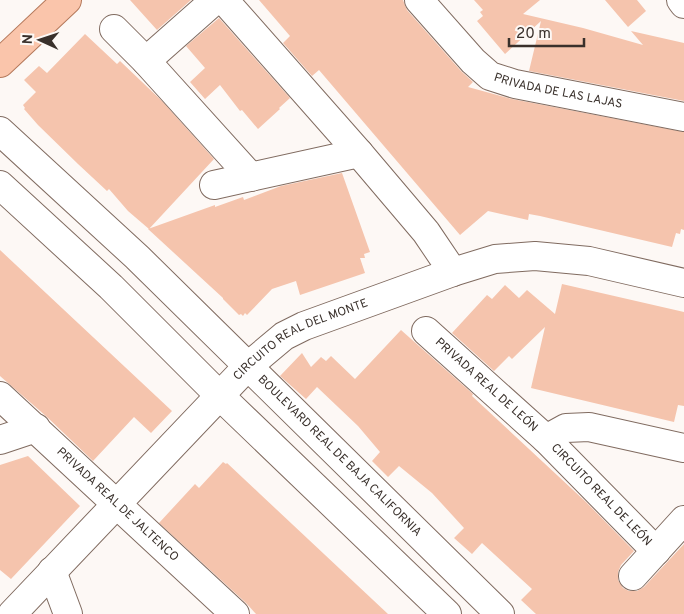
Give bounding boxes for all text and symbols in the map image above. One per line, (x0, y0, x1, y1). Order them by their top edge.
north arrow (15, 15, 65, 65)
scale bar (509, 15, 584, 47)
text: 20 m (516, 25, 551, 44)
text: N (20, 34, 37, 45)
street label: PRIVADA DE LAS LAJAS (492, 70, 624, 113)
street label: CIRCUITO REAL DEL MONTE (230, 295, 370, 384)
street label: PRIVADA REAL DE LEÓN (431, 335, 541, 436)
street label: BOULEVARD REAL DE BAJA CALIFORNIA (254, 372, 425, 540)
street label: CIRCUITO REAL DE LEÓN (547, 440, 655, 550)
street label: PRIVADA REAL DE JALTENCO (53, 444, 182, 565)

